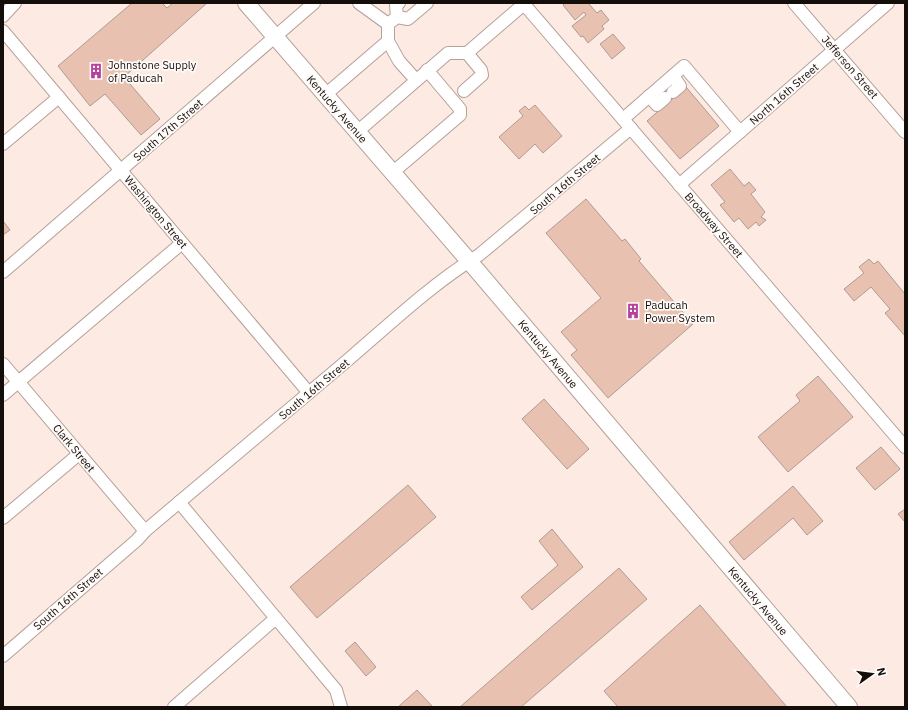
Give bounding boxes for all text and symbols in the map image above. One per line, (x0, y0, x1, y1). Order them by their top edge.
street label: Jefferson Street (819, 32, 881, 102)
place label: Johnstone Supply of Paducah (108, 58, 197, 85)
street label: North 16th Street (747, 60, 821, 128)
building icon: Johnstone Supply of Paducah (87, 62, 105, 80)
street label: Kentucky Avenue (304, 72, 370, 146)
street label: South 17th Street (130, 96, 206, 164)
street label: South 16th Street (527, 150, 603, 218)
street label: Washington Street (121, 173, 191, 251)
street label: Broadway Street (682, 189, 746, 261)
place label: Paducah Power System (645, 298, 715, 325)
building icon: Paducah Power System (624, 302, 642, 320)
street label: Kentucky Avenue (515, 317, 581, 391)
street label: South 16th Street (276, 355, 352, 423)
street label: Clark Street (50, 421, 98, 475)
street label: Kentucky Avenue (725, 564, 791, 638)
street label: South 16th Street (30, 565, 106, 633)
north arrow (852, 654, 892, 694)
text: N (874, 666, 889, 677)

